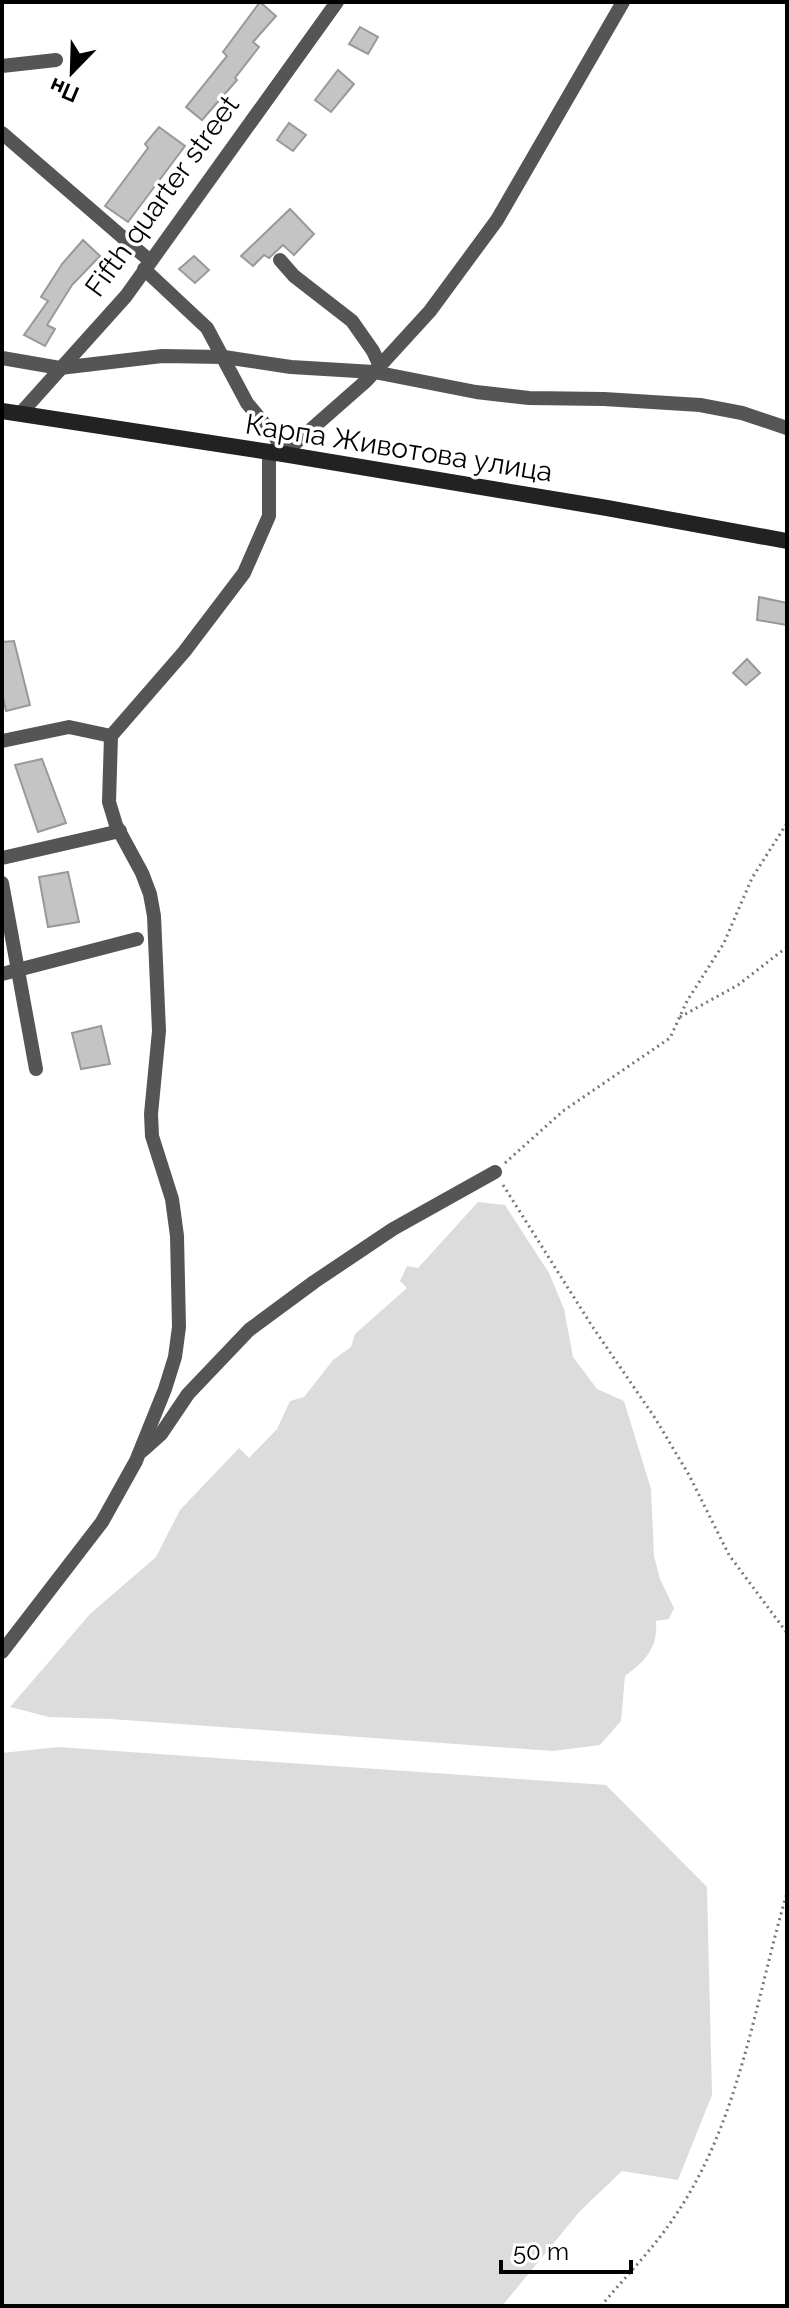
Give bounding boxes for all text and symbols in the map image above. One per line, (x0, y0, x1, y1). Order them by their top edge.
north arrow (32, 32, 112, 112)
text: Пн (46, 73, 83, 108)
street label: Fifth quarter street (78, 89, 246, 303)
street label: Карпа Животова улица (243, 407, 555, 489)
scale bar (501, 2224, 631, 2274)
text: 50 m (513, 2237, 569, 2266)

